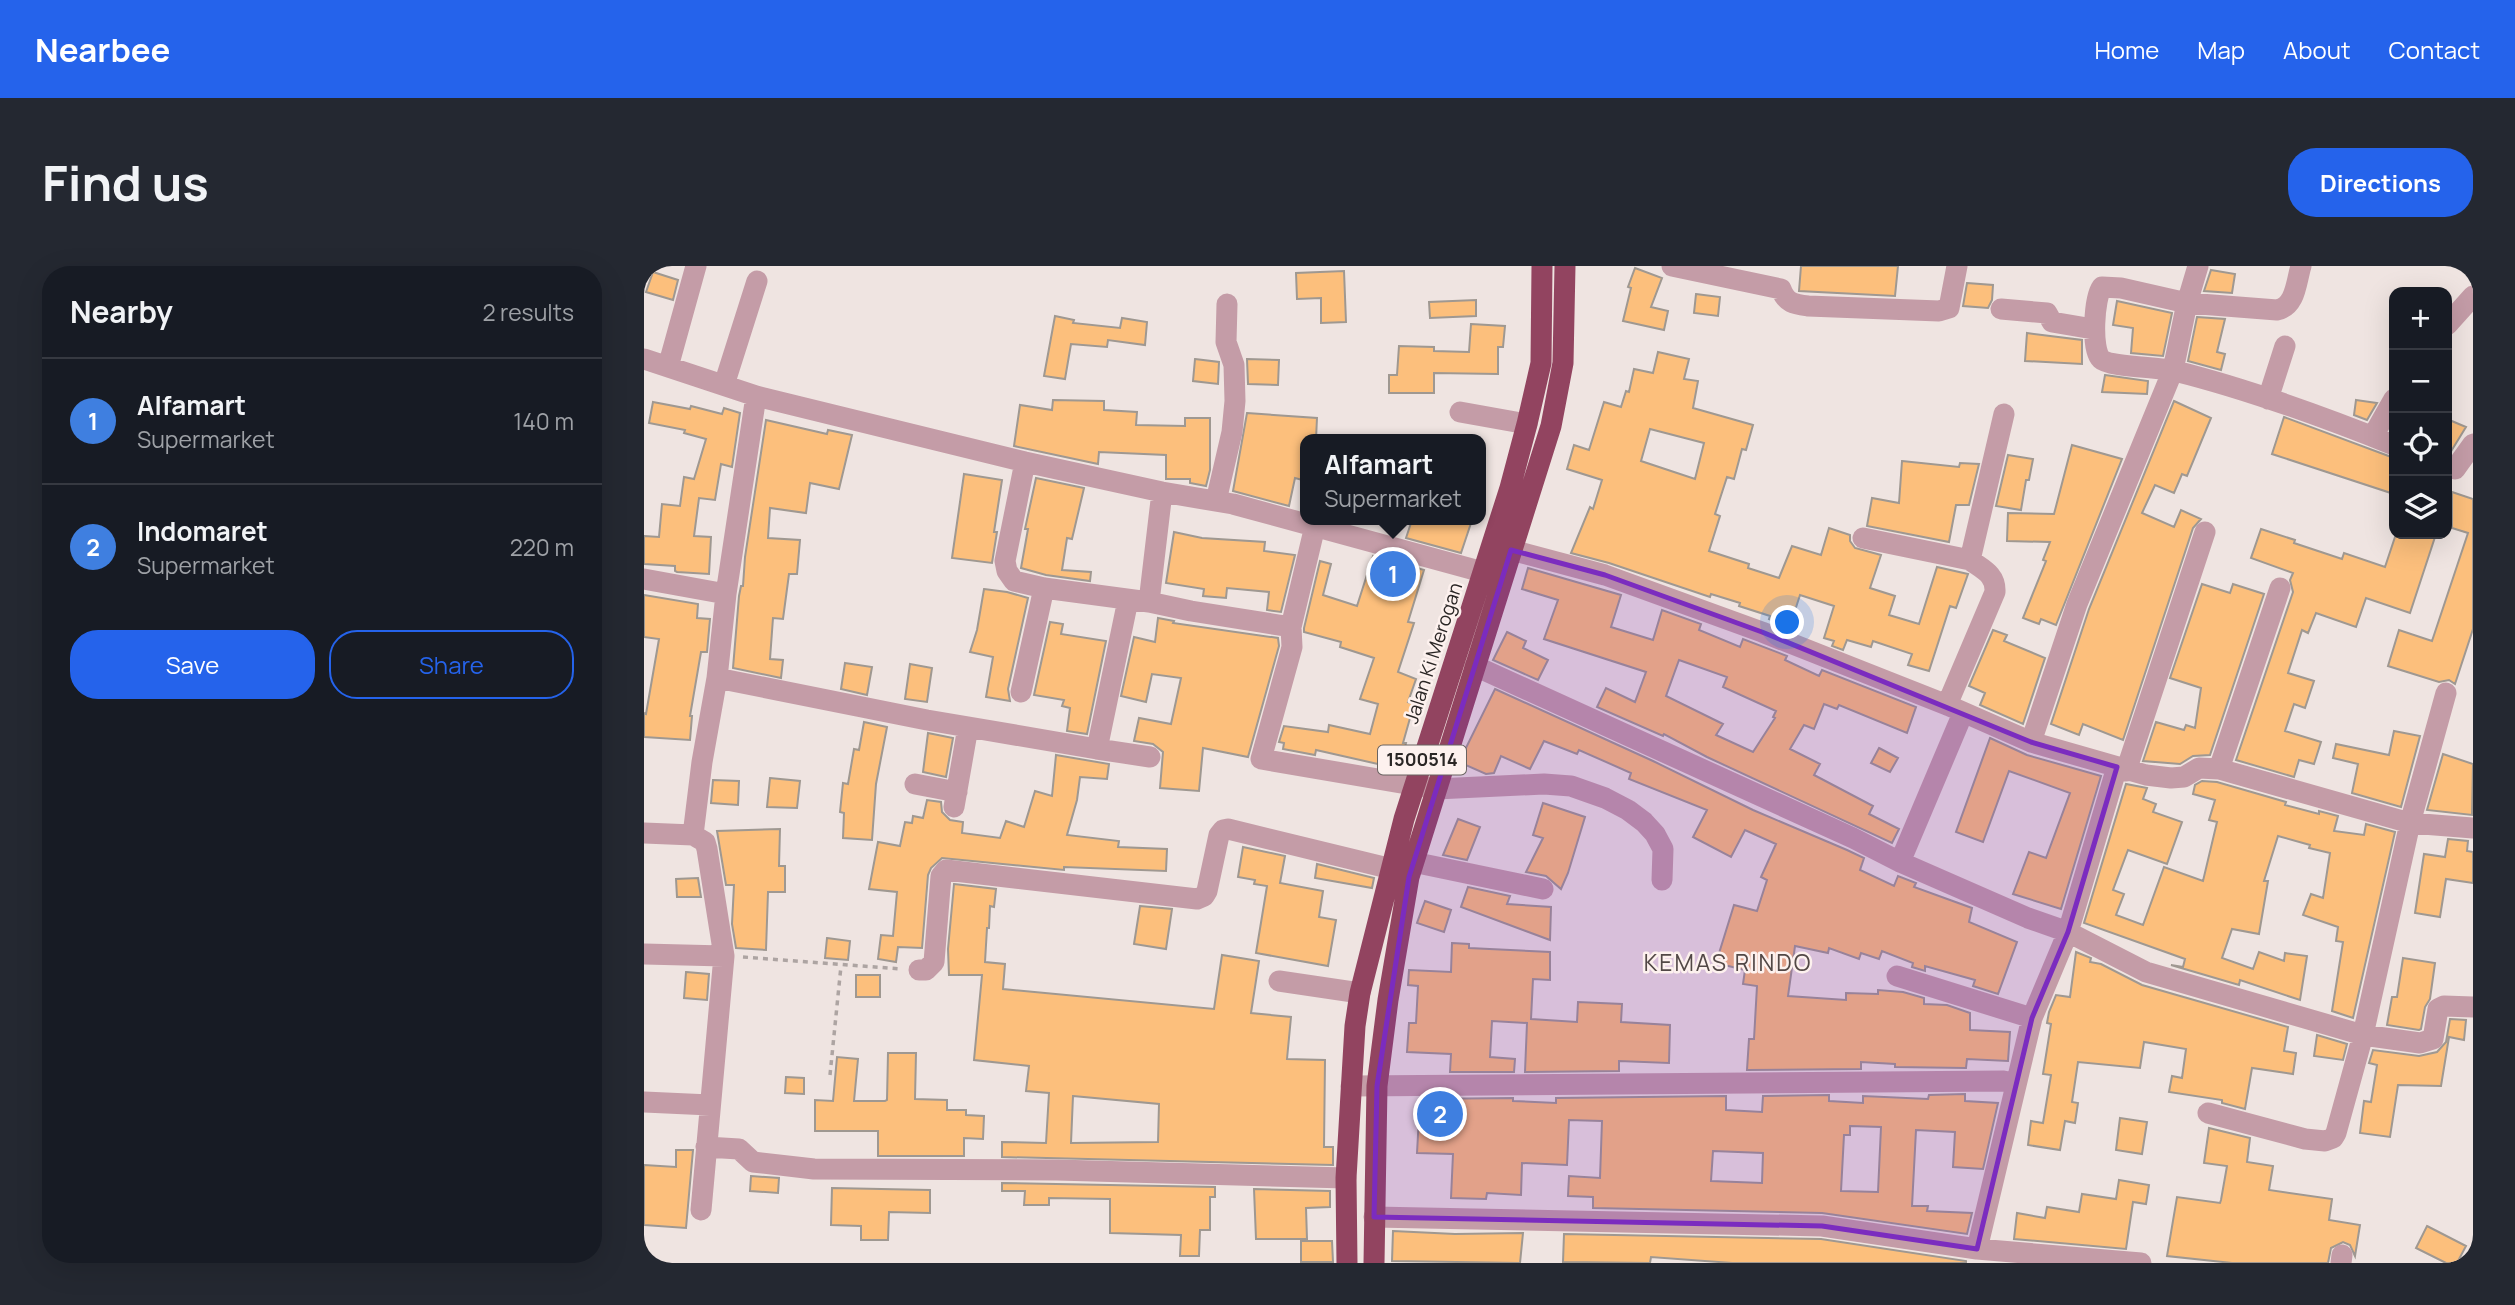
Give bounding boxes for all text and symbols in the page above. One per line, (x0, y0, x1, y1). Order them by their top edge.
text: Nearbee (35, 27, 170, 72)
text: Home (2094, 33, 2159, 66)
text: Map (2197, 33, 2245, 66)
text: About (2283, 33, 2351, 66)
text: Contact (2389, 33, 2480, 66)
button: Directions (2288, 148, 2473, 217)
text: Find us (42, 149, 209, 216)
map controls (2389, 287, 2452, 539)
button: + (2389, 287, 2452, 350)
text: Nearby (70, 291, 173, 332)
text: 2 results (482, 296, 574, 328)
button: − (2389, 350, 2452, 413)
text: Alfamart (137, 387, 246, 423)
text: 1 (88, 405, 98, 437)
text: 140 m (513, 405, 574, 437)
button: locate (2389, 413, 2452, 476)
text: Supermarket (137, 423, 275, 455)
popup (1300, 434, 1486, 525)
text: Alfamart (1324, 446, 1433, 482)
button: layers (2389, 476, 2452, 539)
text: Supermarket (1324, 482, 1462, 514)
text: Indomaret (137, 513, 268, 549)
text: 2 (86, 531, 100, 563)
text: 220 m (510, 531, 574, 563)
pin: 1 (1370, 548, 1416, 600)
text: Supermarket (137, 549, 275, 581)
street label: Jalan Ki Merogan (1398, 579, 1468, 727)
your location (1770, 605, 1804, 639)
button: Save (70, 630, 315, 699)
button: Share (329, 630, 574, 699)
road number: 1500514 (1378, 746, 1466, 774)
district label: KEMAS RINDO (1644, 946, 1812, 978)
pin: 2 (1417, 1088, 1463, 1140)

